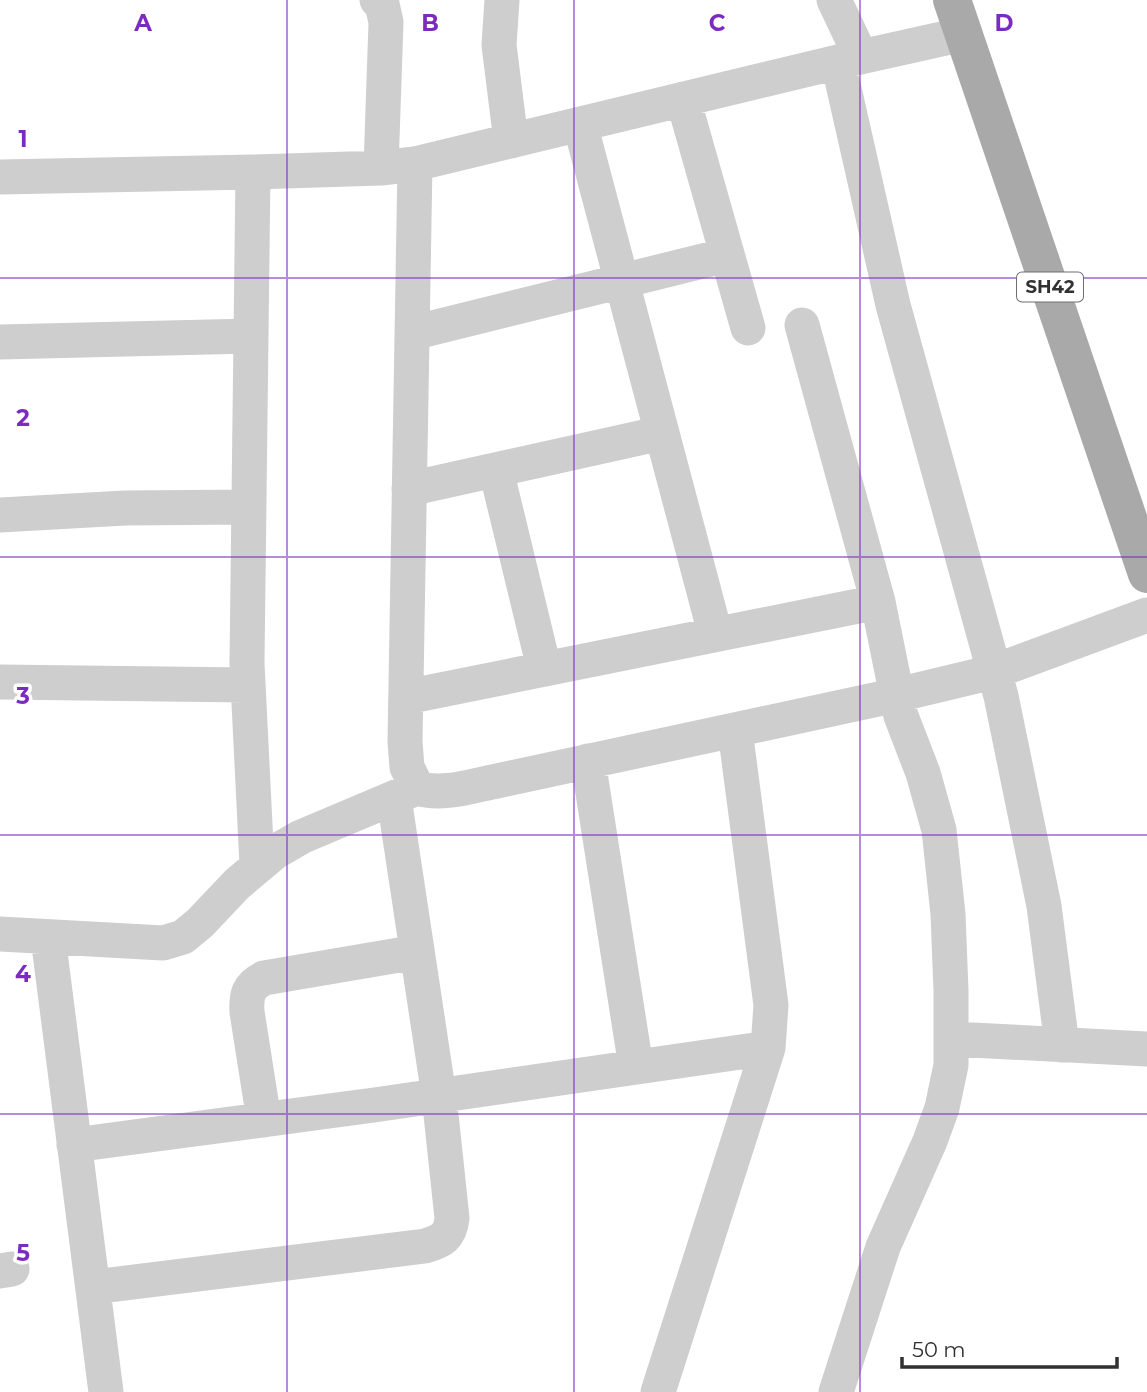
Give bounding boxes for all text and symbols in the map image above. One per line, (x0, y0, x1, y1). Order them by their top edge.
text: A (133, 9, 152, 37)
text: B (421, 9, 439, 37)
text: C (709, 9, 726, 37)
text: D (995, 9, 1014, 37)
text: 1 (18, 125, 28, 153)
road number: SH42 (1017, 272, 1083, 302)
text: 2 (16, 404, 30, 432)
text: 3 (15, 682, 30, 710)
text: 4 (15, 960, 31, 988)
text: 5 (16, 1239, 30, 1267)
scale bar (902, 1326, 1117, 1370)
text: 50 m (912, 1337, 966, 1362)

